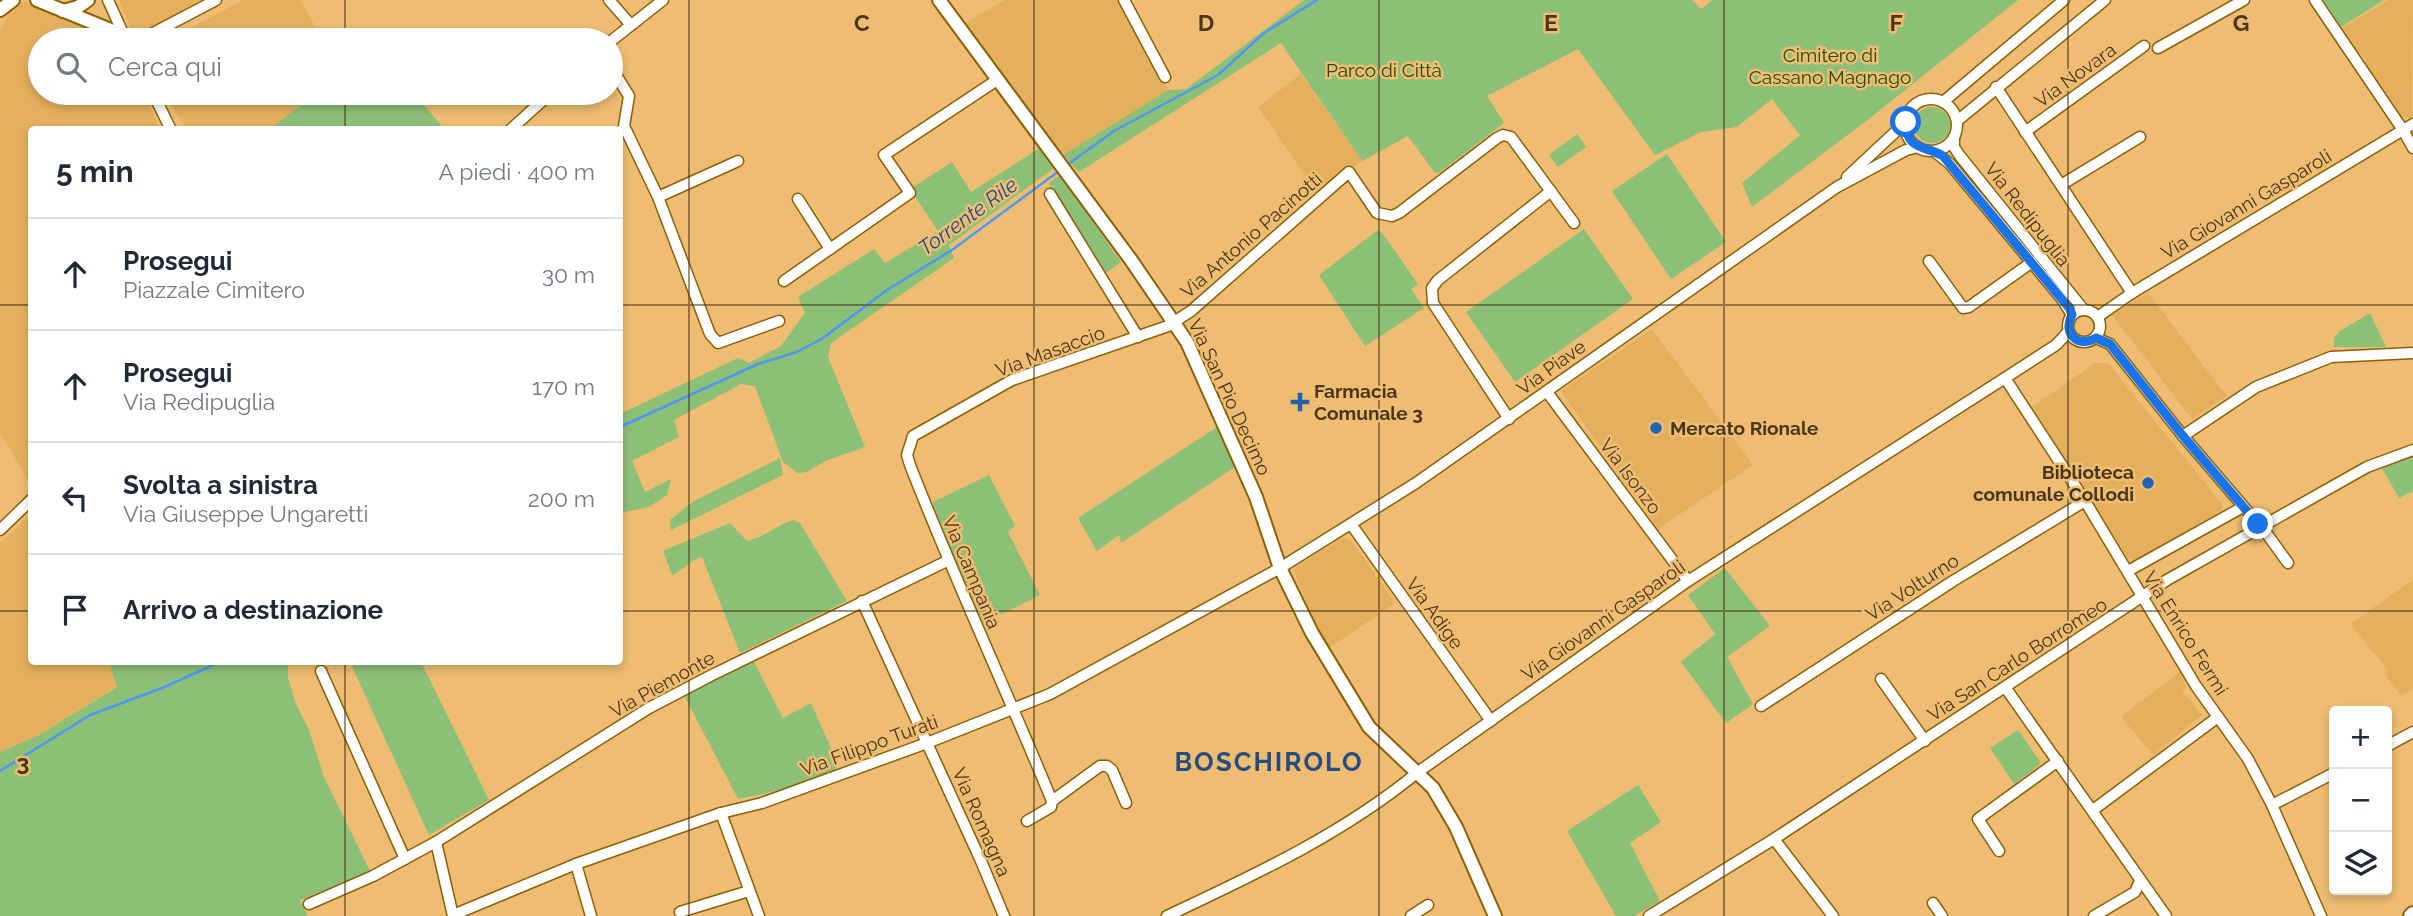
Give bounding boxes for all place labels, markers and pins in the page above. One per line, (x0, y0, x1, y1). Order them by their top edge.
place label: Farmacia Comunale 3 (1314, 380, 1423, 424)
marker: Farmacia Comunale 3 (1292, 394, 1308, 410)
place label: Mercato Rionale (1670, 417, 1818, 439)
marker: Mercato Rionale (1648, 420, 1664, 436)
place label: Biblioteca comunale Collodi (1973, 461, 2134, 505)
marker: Biblioteca comunale Collodi (2140, 475, 2156, 491)

